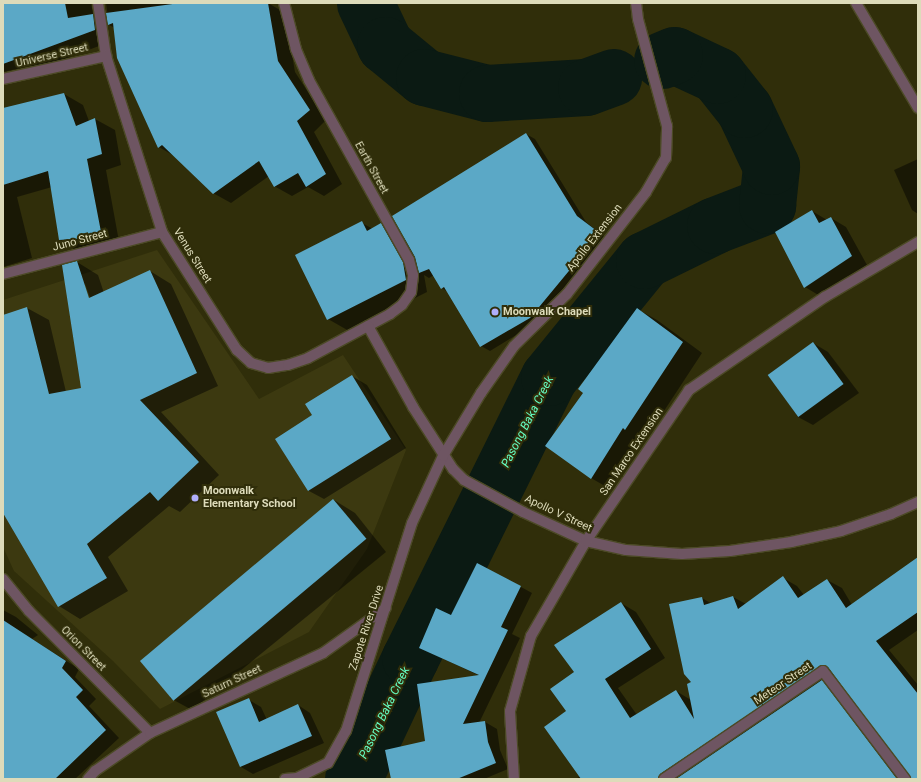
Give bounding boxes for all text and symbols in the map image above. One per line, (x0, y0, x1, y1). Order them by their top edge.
street label: Universe Street (14, 41, 90, 71)
street label: Earth Street (351, 140, 391, 196)
street label: Apollo Extension (565, 202, 625, 274)
street label: Venus Street (170, 226, 214, 286)
street label: Juno Street (51, 227, 109, 255)
place label: Moonwalk Chapel (503, 305, 591, 319)
marker: Moonwalk Chapel (490, 307, 500, 317)
water label: Pasong Baka Creek (499, 374, 557, 470)
street label: San Marco Extension (598, 406, 666, 498)
place label: Moonwalk Elementary School (203, 485, 296, 511)
marker: Moonwalk Elementary School (190, 493, 200, 503)
street label: Apollo V Street (522, 493, 594, 535)
street label: Zapote River Drive (347, 584, 387, 672)
street label: Orion Street (58, 624, 108, 674)
street label: Meteor Street (752, 660, 814, 708)
street label: Saturn Street (200, 663, 264, 701)
water label: Pasong Baka Creek (356, 665, 414, 761)

